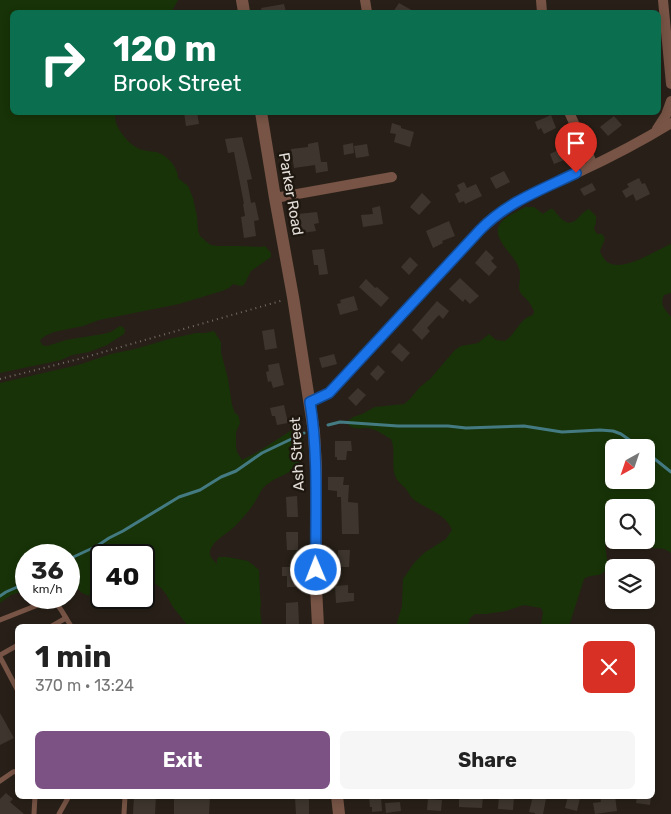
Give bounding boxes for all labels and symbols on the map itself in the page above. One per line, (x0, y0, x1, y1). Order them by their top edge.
pin (555, 122, 597, 173)
street label: Parker Road (275, 151, 307, 237)
street label: Ash Street (286, 417, 308, 491)
north arrow (605, 439, 655, 489)
position arrow (289, 543, 341, 595)
speed limit sign: 40 (90, 544, 155, 609)

